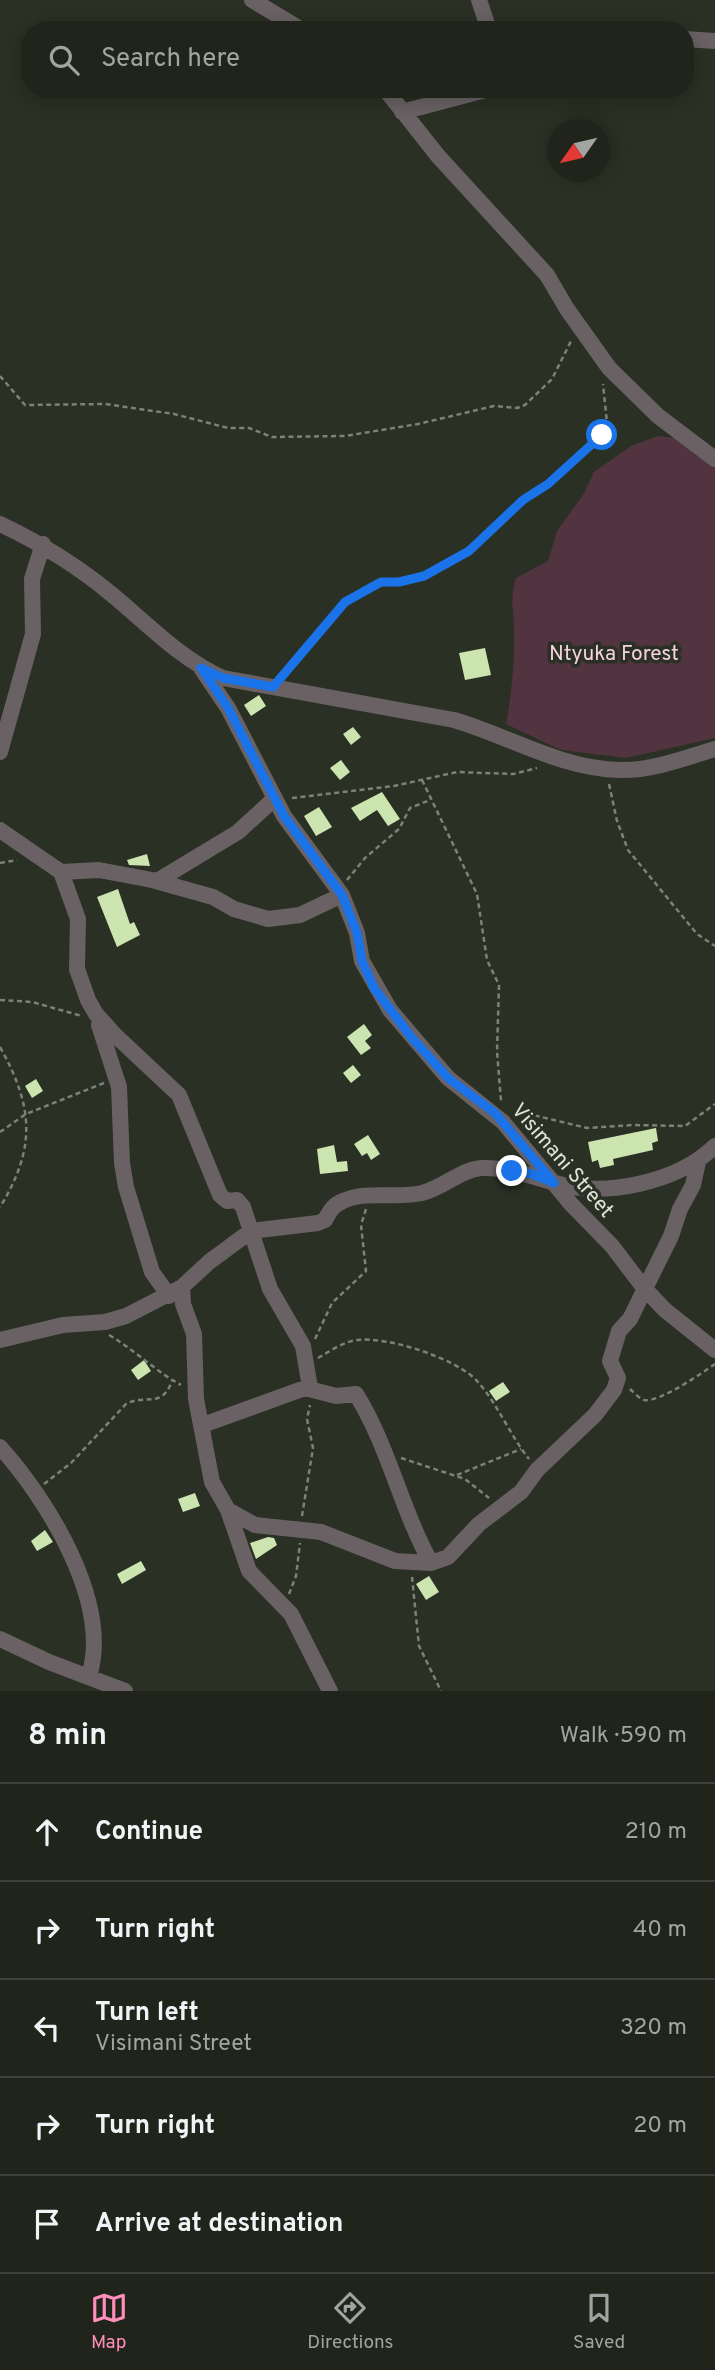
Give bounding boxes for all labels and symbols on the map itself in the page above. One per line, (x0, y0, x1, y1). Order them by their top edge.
north arrow (547, 119, 610, 182)
route start (586, 419, 617, 450)
park label: Ntyuka Forest (549, 641, 679, 668)
street label: Visimani Street (505, 1098, 619, 1224)
route end (496, 1155, 527, 1186)

